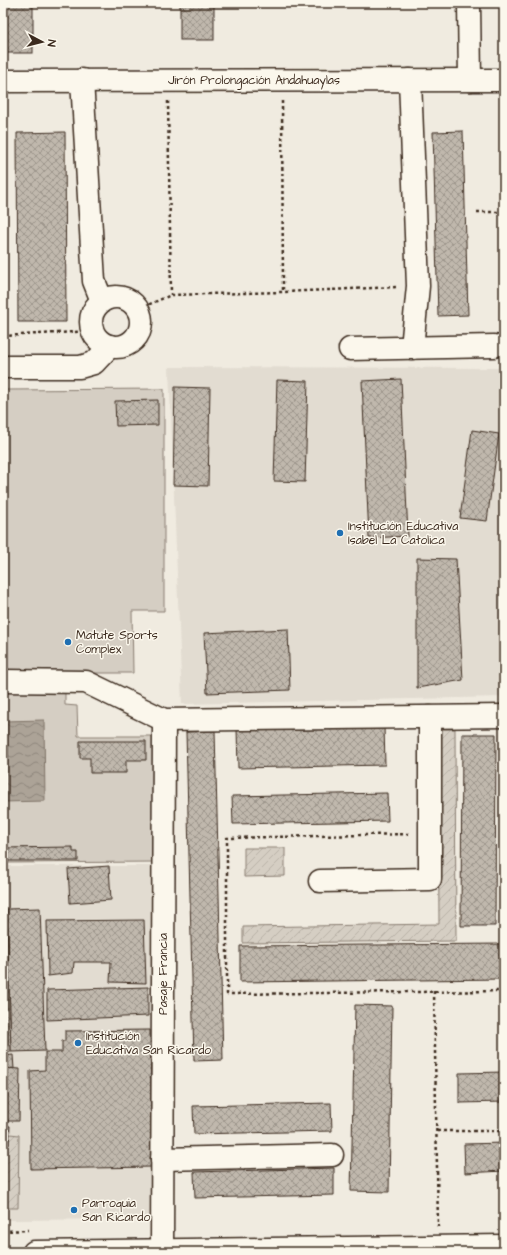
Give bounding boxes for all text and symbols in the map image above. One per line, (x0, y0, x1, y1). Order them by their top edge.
north arrow (22, 22, 62, 62)
text: N (44, 39, 59, 48)
street label: Jirón Prolongación Andahuaylas (168, 72, 340, 90)
place label: Institución Educativa Isabel La Catolica (348, 518, 458, 549)
marker: Institución Educativa Isabel La Catolica (335, 528, 345, 538)
place label: Matute Sports Complex (76, 627, 158, 658)
marker: Matute Sports Complex (63, 637, 73, 647)
street label: Pasaje Francia (155, 933, 172, 1015)
place label: Institución Educativa San Ricardo (86, 1028, 211, 1059)
marker: Institución Educativa San Ricardo (73, 1038, 83, 1048)
place label: Parroquia San Ricardo (82, 1195, 150, 1226)
marker: Parroquia San Ricardo (69, 1205, 79, 1215)

